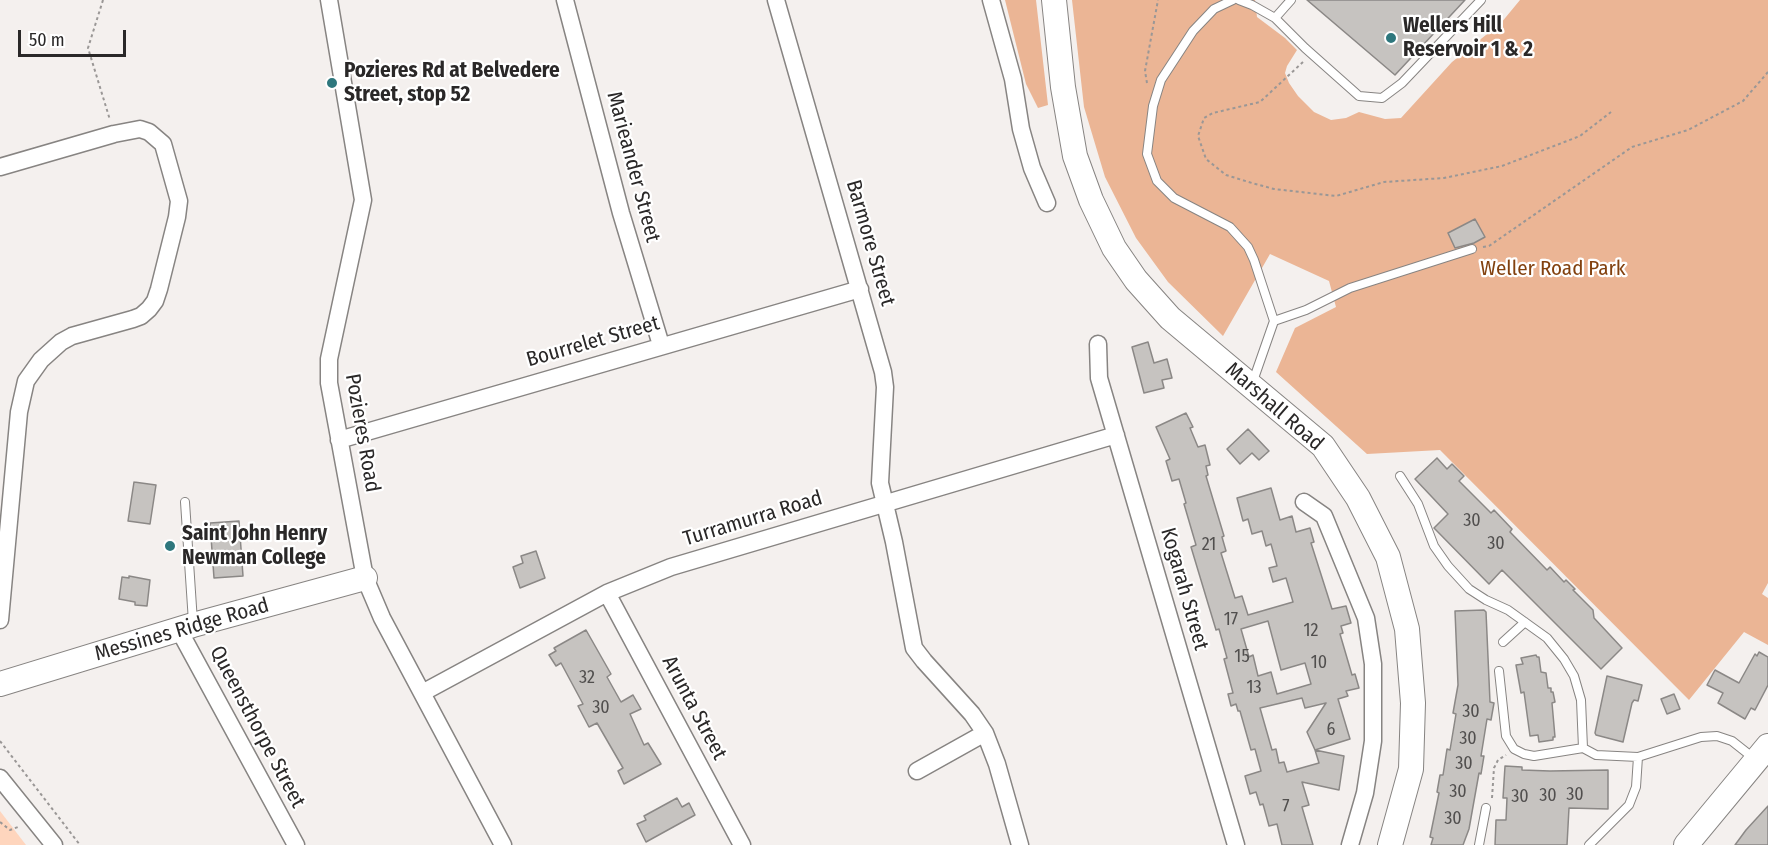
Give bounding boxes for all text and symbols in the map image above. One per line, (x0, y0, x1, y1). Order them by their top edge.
place label: Wellers Hill Reservoir 1 & 2 (1403, 13, 1533, 63)
scale bar (21, 18, 129, 56)
text: 50 m (29, 29, 65, 51)
marker: Wellers Hill Reservoir 1 & 2 (1384, 31, 1398, 45)
place label: Pozieres Rd at Belvedere Street, stop 52 (344, 58, 560, 108)
marker: Pozieres Rd at Belvedere Street, stop 52 (325, 76, 339, 90)
street label: Marieander Street (601, 89, 665, 245)
street label: Barmore Street (840, 177, 900, 309)
park label: Weller Road Park (1480, 256, 1626, 282)
street label: Bourrelet Street (524, 311, 662, 373)
street label: Marshall Road (1220, 357, 1328, 457)
street label: Pozieres Road (339, 372, 385, 494)
street label: Turramurra Road (680, 486, 826, 552)
house number: 30 (1463, 510, 1481, 532)
place label: Saint John Henry Newman College (182, 521, 327, 571)
street label: Kogarah Street (1154, 525, 1214, 653)
house number: 30 (1487, 533, 1505, 555)
house number: 21 (1202, 534, 1216, 556)
marker: Saint John Henry Newman College (163, 539, 177, 553)
street label: Messines Ridge Road (92, 593, 272, 667)
house number: 17 (1224, 609, 1238, 631)
house number: 12 (1304, 620, 1318, 642)
street label: Queensthorpe Street (204, 642, 310, 812)
house number: 15 (1234, 646, 1250, 668)
street label: Arunta Street (656, 652, 732, 764)
house number: 10 (1311, 652, 1327, 674)
house number: 32 (579, 667, 595, 689)
house number: 13 (1246, 677, 1262, 699)
house number: 30 (592, 697, 610, 719)
house number: 30 (1462, 701, 1480, 723)
house number: 6 (1327, 719, 1335, 741)
house number: 30 (1459, 728, 1477, 750)
house number: 30 (1455, 753, 1473, 775)
house number: 30 (1449, 781, 1467, 803)
house number: 30 (1566, 784, 1584, 806)
house number: 30 (1539, 785, 1557, 807)
house number: 30 (1511, 786, 1529, 808)
house number: 7 (1282, 796, 1290, 818)
house number: 30 (1444, 808, 1462, 830)

